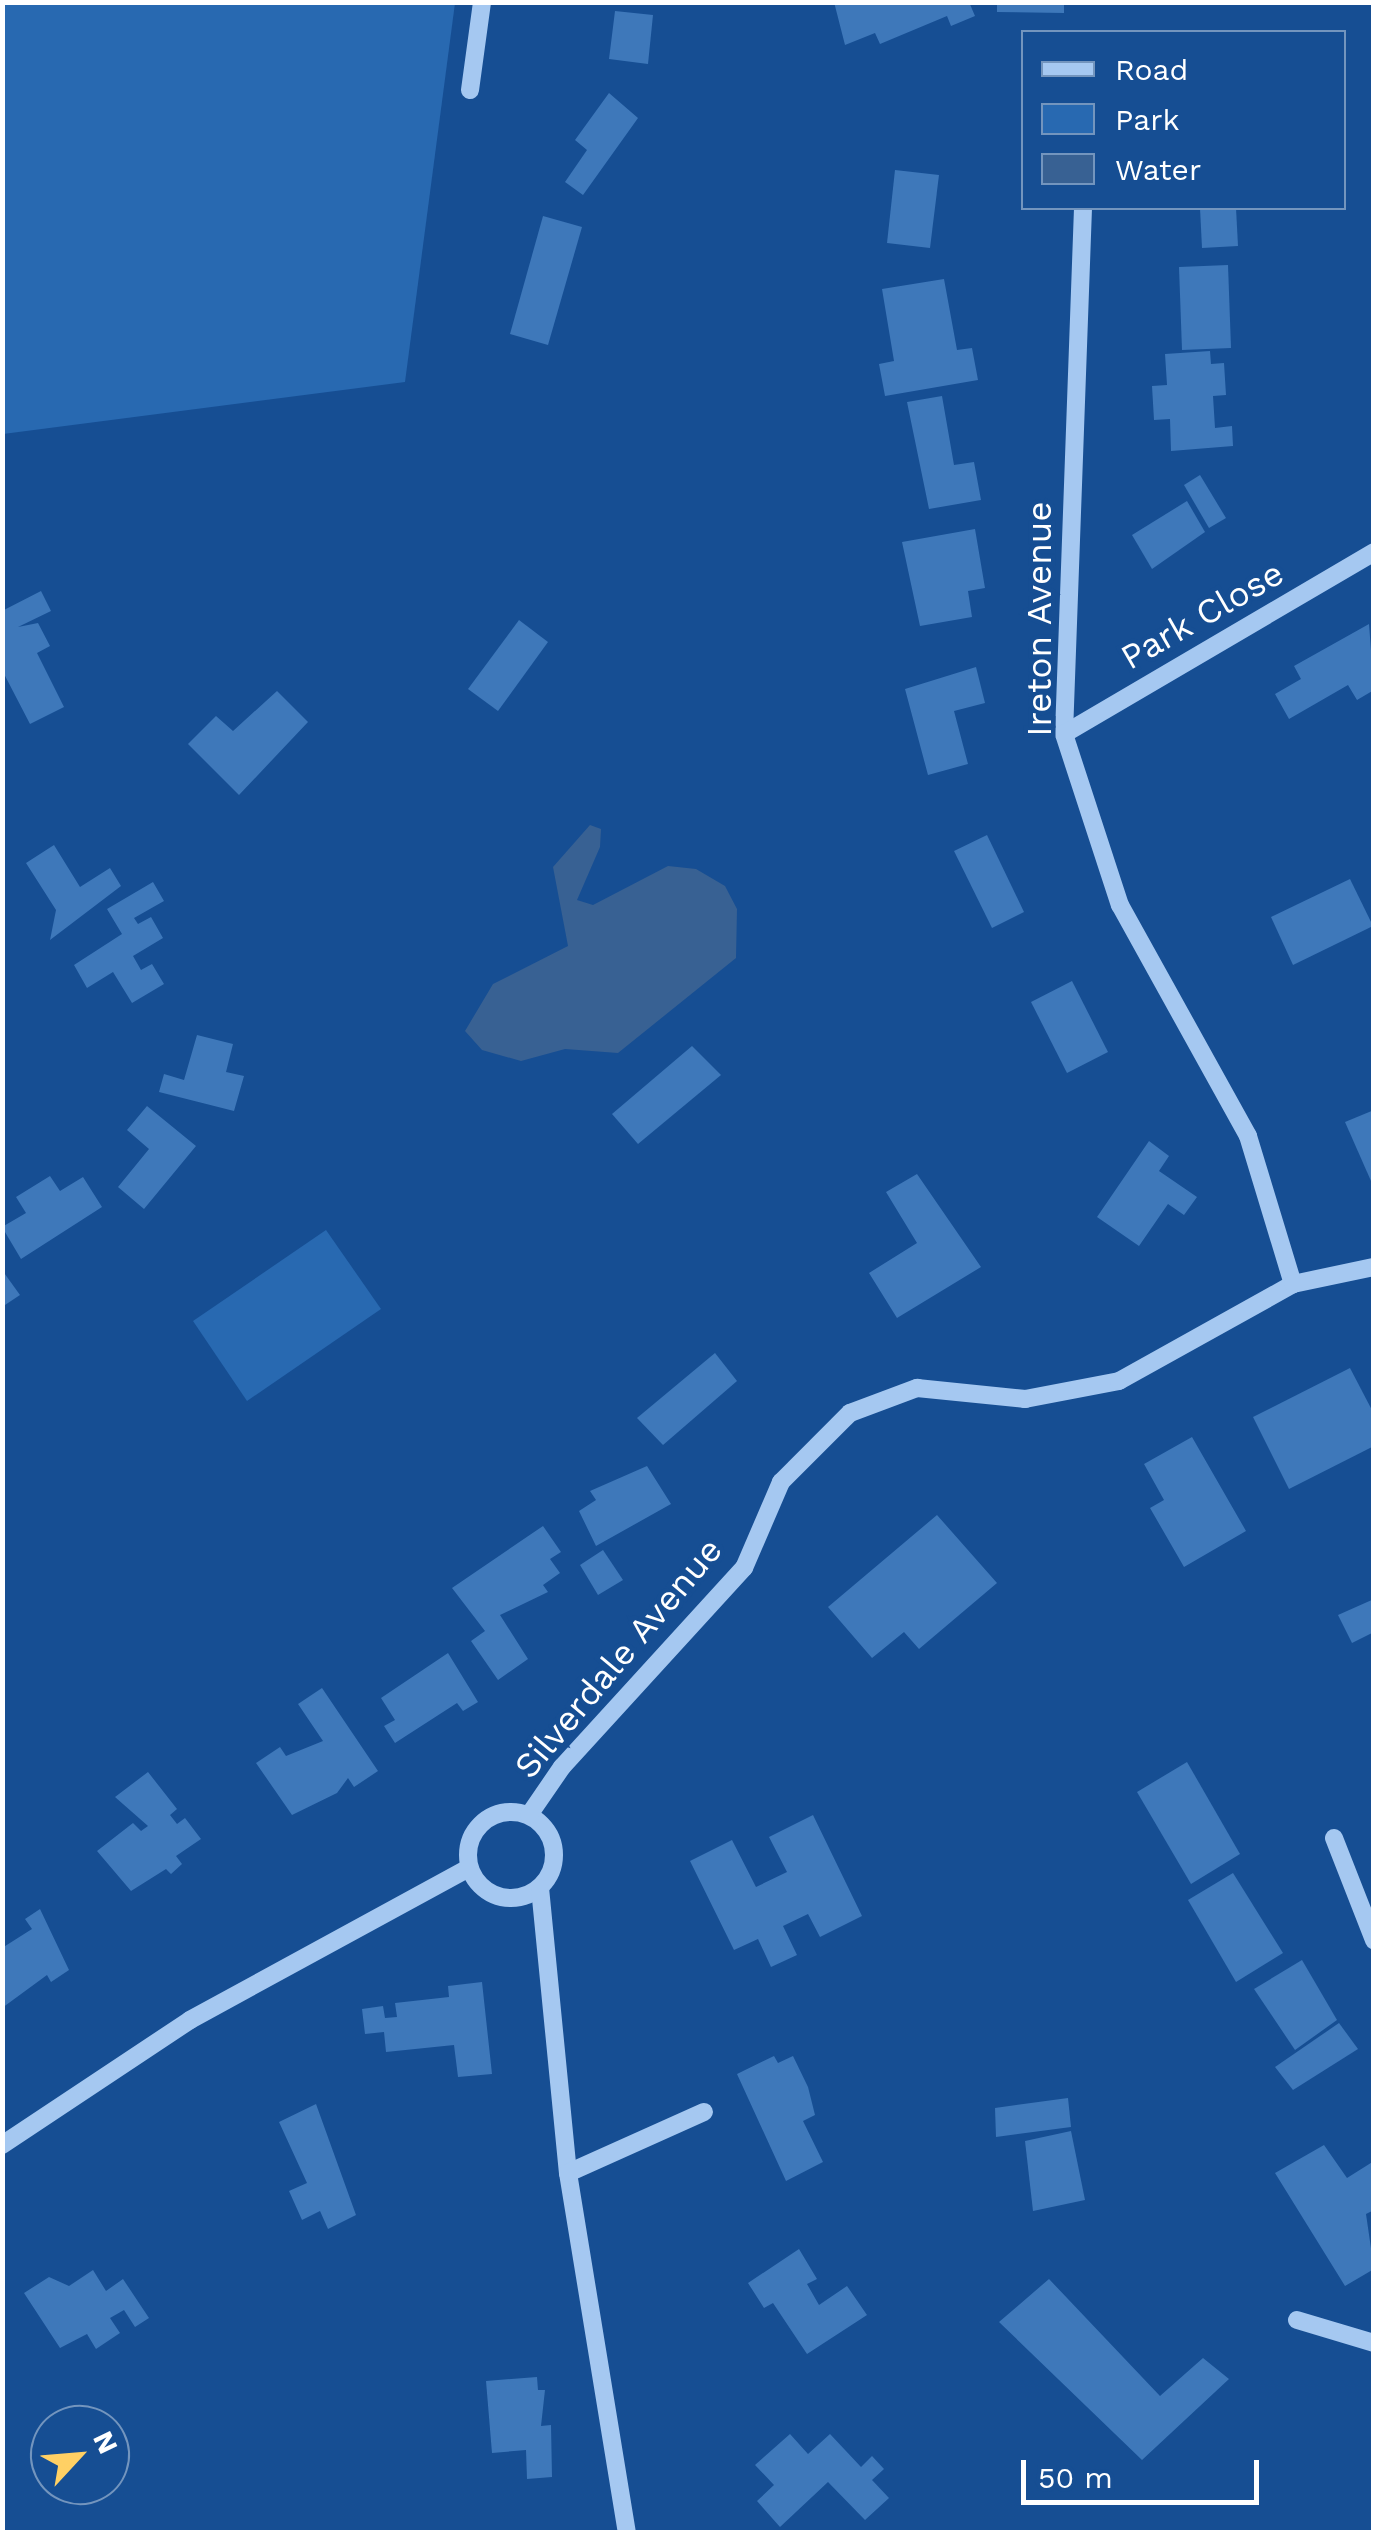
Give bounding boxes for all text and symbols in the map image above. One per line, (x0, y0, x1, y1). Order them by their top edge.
legend (1021, 30, 1346, 210)
text: Road (1115, 52, 1188, 87)
text: Park (1115, 102, 1180, 137)
text: Water (1115, 152, 1201, 187)
street label: Ireton Avenue (1018, 501, 1060, 737)
street label: Park Close (1113, 551, 1291, 679)
street label: Silverdale Avenue (505, 1529, 731, 1787)
north arrow (30, 2405, 130, 2505)
text: N (86, 2426, 125, 2459)
scale bar (1026, 2440, 1264, 2502)
text: 50 m (1038, 2460, 1113, 2495)

